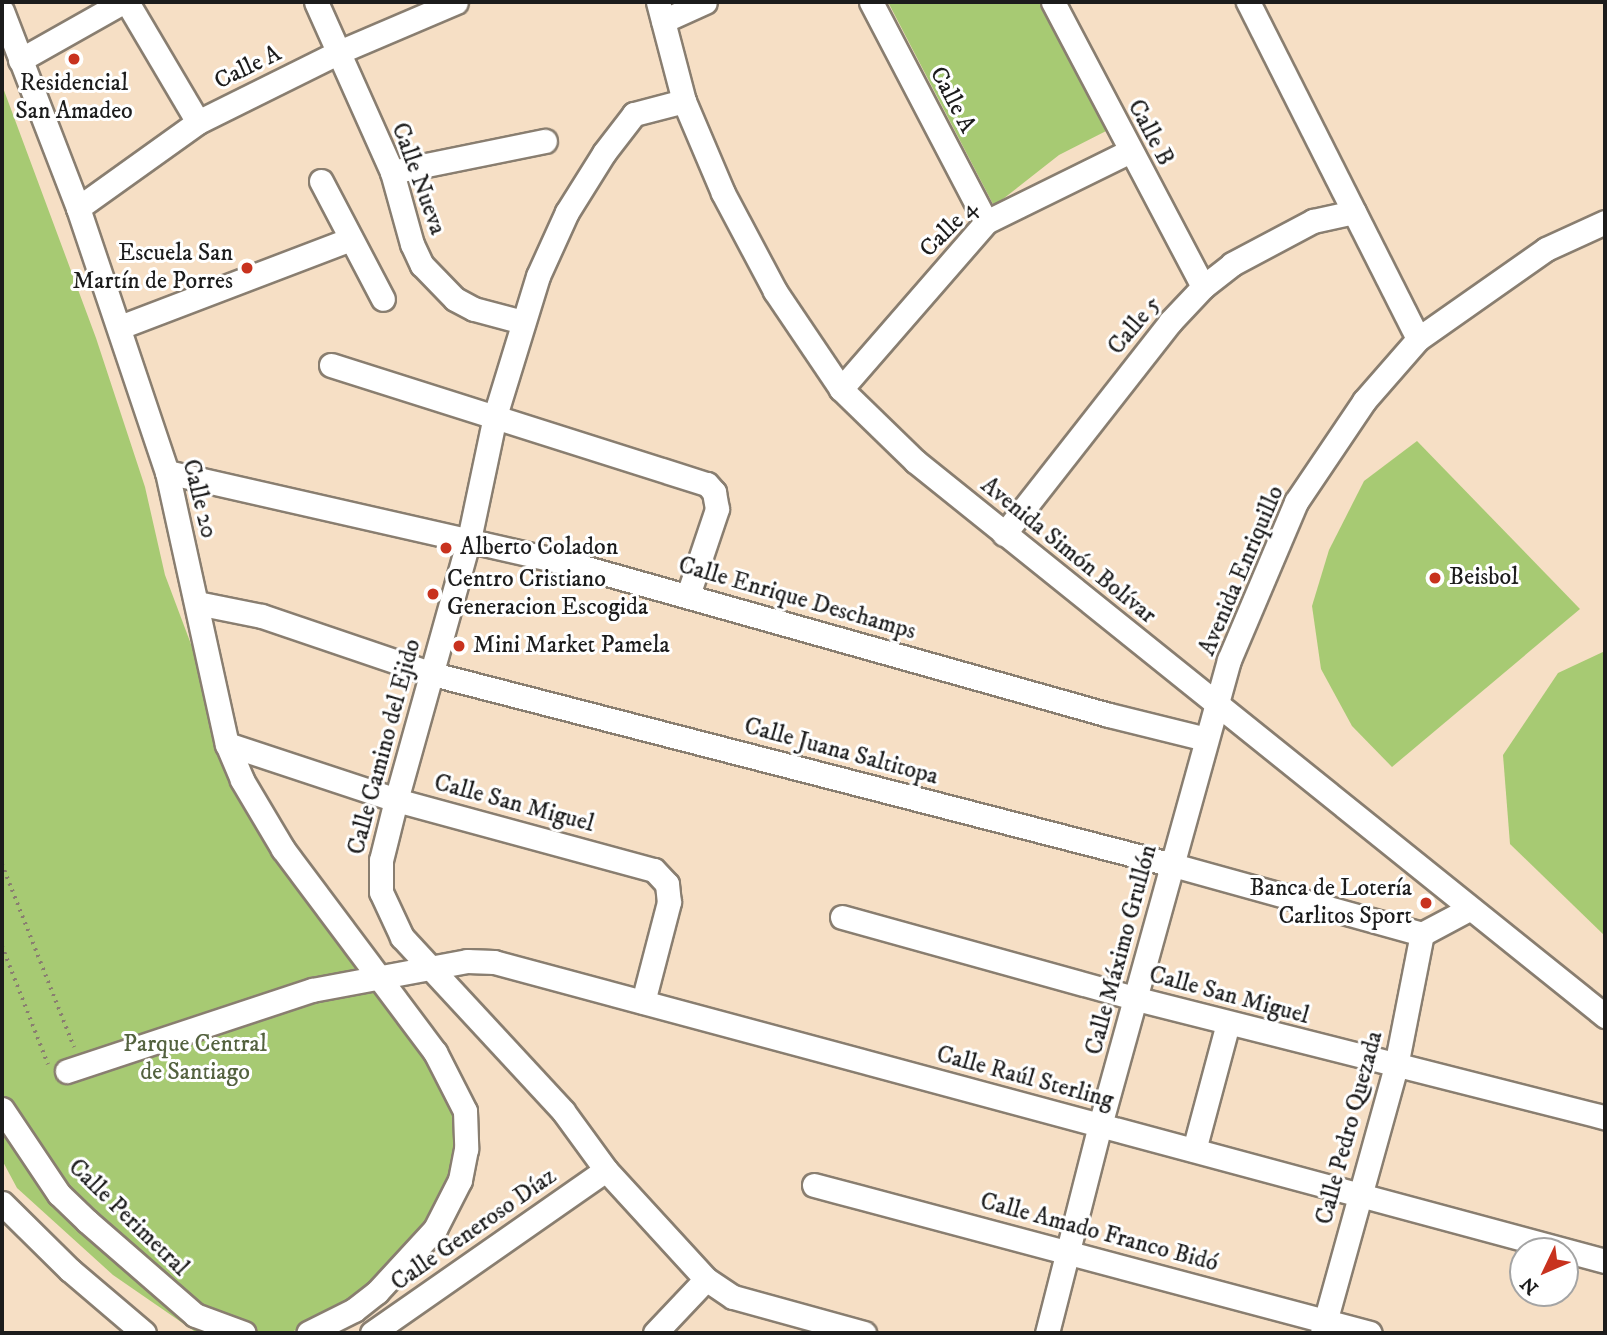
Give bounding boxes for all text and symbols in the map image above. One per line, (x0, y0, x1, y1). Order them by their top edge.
street label: Calle A (210, 40, 286, 96)
marker: Residencial San Amadeo (66, 51, 82, 67)
street label: Calle A (923, 62, 981, 138)
place label: Residencial San Amadeo (15, 70, 133, 126)
street label: Calle B (1121, 95, 1179, 171)
street label: Calle Nueva (384, 119, 452, 239)
street label: Calle 4 (914, 194, 984, 264)
place label: Escuela San Martín de Porres (72, 240, 233, 296)
marker: Escuela San Martín de Porres (239, 260, 255, 276)
street label: Calle 5 (1102, 291, 1168, 361)
street label: Calle 20 (175, 457, 223, 541)
street label: Avenida Simón Bolívar (975, 471, 1161, 631)
street label: Avenida Enriquillo (1193, 482, 1291, 660)
place label: Alberto Coladon (460, 534, 618, 562)
marker: Alberto Coladon (438, 540, 454, 556)
street label: Calle Enrique Deschamps (675, 551, 919, 647)
place label: Beisbol (1449, 564, 1518, 592)
place label: Centro Cristiano Generacion Escogida (447, 566, 648, 622)
marker: Beisbol (1427, 570, 1443, 586)
marker: Centro Cristiano Generacion Escogida (425, 586, 441, 602)
place label: Mini Market Pamela (473, 632, 670, 660)
street label: Calle Camino del Ejido (342, 636, 428, 858)
marker: Mini Market Pamela (451, 638, 467, 654)
street label: Calle Juana Saltitopa (741, 712, 941, 792)
street label: Calle San Miguel (431, 769, 597, 839)
street label: Calle Máximo Grullón (1080, 842, 1164, 1058)
place label: Banca de Lotería Carlitos Sport (1250, 875, 1412, 931)
marker: Banca de Lotería Carlitos Sport (1418, 895, 1434, 911)
street label: Calle San Miguel (1146, 961, 1312, 1031)
street label: Calle Pedro Quezada (1310, 1028, 1390, 1228)
park label: Parque Central de Santiago (123, 1031, 267, 1087)
street label: Calle Raúl Sterling (933, 1040, 1117, 1116)
street label: Calle Perimetral (62, 1153, 194, 1283)
street label: Calle Generoso Díaz (386, 1162, 562, 1298)
street label: Calle Amado Franco Bidó (977, 1187, 1221, 1279)
north arrow (1509, 1237, 1579, 1307)
text: N (1516, 1272, 1544, 1299)

